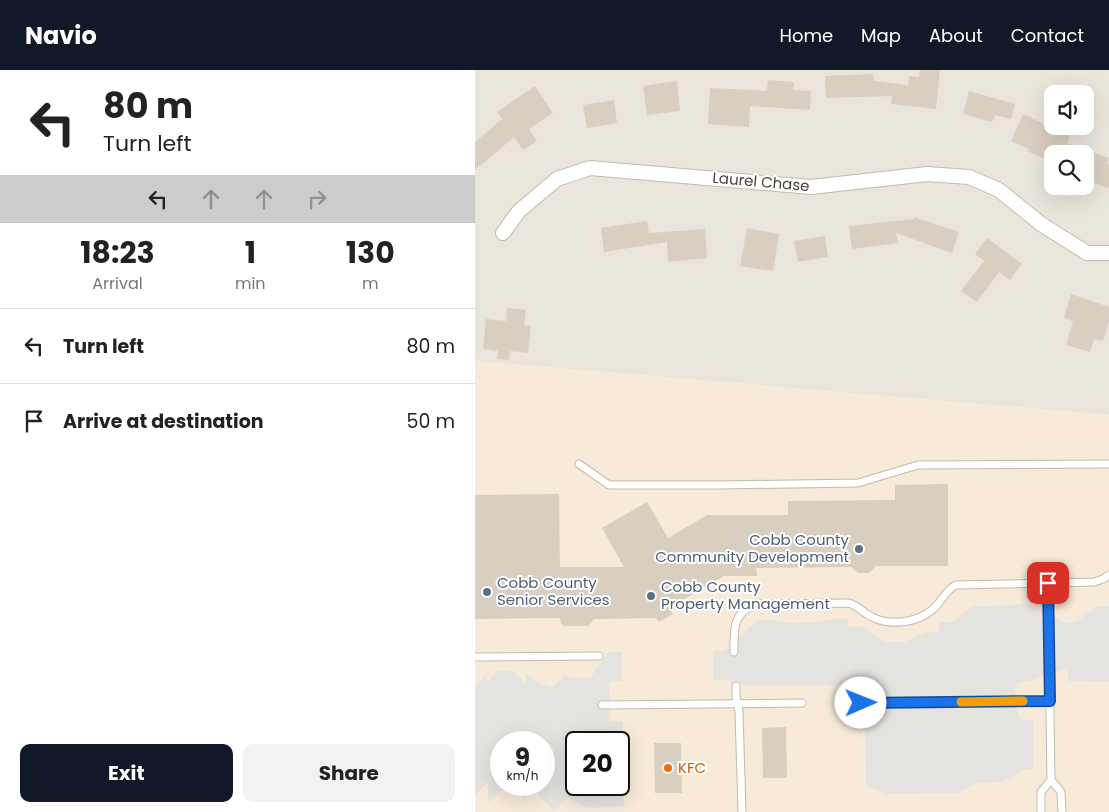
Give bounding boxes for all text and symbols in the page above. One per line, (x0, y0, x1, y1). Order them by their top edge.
text: Navio (25, 19, 97, 52)
text: Home (779, 23, 833, 48)
text: Map (861, 23, 901, 48)
text: About (929, 23, 983, 48)
text: Contact (1011, 23, 1084, 48)
text: 80 m (103, 81, 193, 130)
map controls (1044, 85, 1094, 195)
button: sound (1044, 85, 1094, 135)
icon: left (20, 90, 85, 155)
text: Turn left (103, 128, 191, 159)
button: search (1044, 145, 1094, 195)
street label: Laurel Chase (712, 167, 810, 196)
icon: left (144, 185, 172, 213)
icon: ahead (197, 185, 225, 213)
icon: ahead (250, 185, 278, 213)
icon: right (303, 185, 331, 213)
text: 18:23 (80, 231, 155, 274)
text: 1 (245, 231, 256, 274)
text: 130 (346, 231, 395, 274)
text: Arrival (92, 272, 143, 295)
text: min (235, 272, 266, 295)
text: m (362, 272, 379, 295)
icon: left (20, 332, 48, 360)
text: Turn left (63, 333, 144, 360)
text: 80 m (406, 333, 455, 360)
icon: arrive (20, 407, 48, 435)
text: Arrive at destination (63, 408, 264, 435)
text: 50 m (406, 408, 455, 435)
place label: Cobb County Community Development (655, 529, 850, 567)
marker: Cobb County Community Development (853, 543, 865, 555)
pin (1027, 562, 1069, 604)
icon: arrive (1034, 569, 1062, 597)
place label: Cobb County Senior Services (497, 572, 610, 610)
place label: Cobb County Property Management (661, 576, 830, 614)
marker: Cobb County Senior Services (481, 586, 493, 598)
marker: Cobb County Property Management (645, 590, 657, 602)
position arrow (834, 676, 886, 728)
speed limit sign: 20 (565, 731, 630, 796)
text: 9 (515, 740, 530, 775)
button: Exit (20, 744, 233, 802)
button: Share (243, 744, 455, 802)
place label: KFC (678, 757, 706, 778)
marker: KFC (662, 762, 674, 774)
text: km/h (507, 767, 538, 784)

